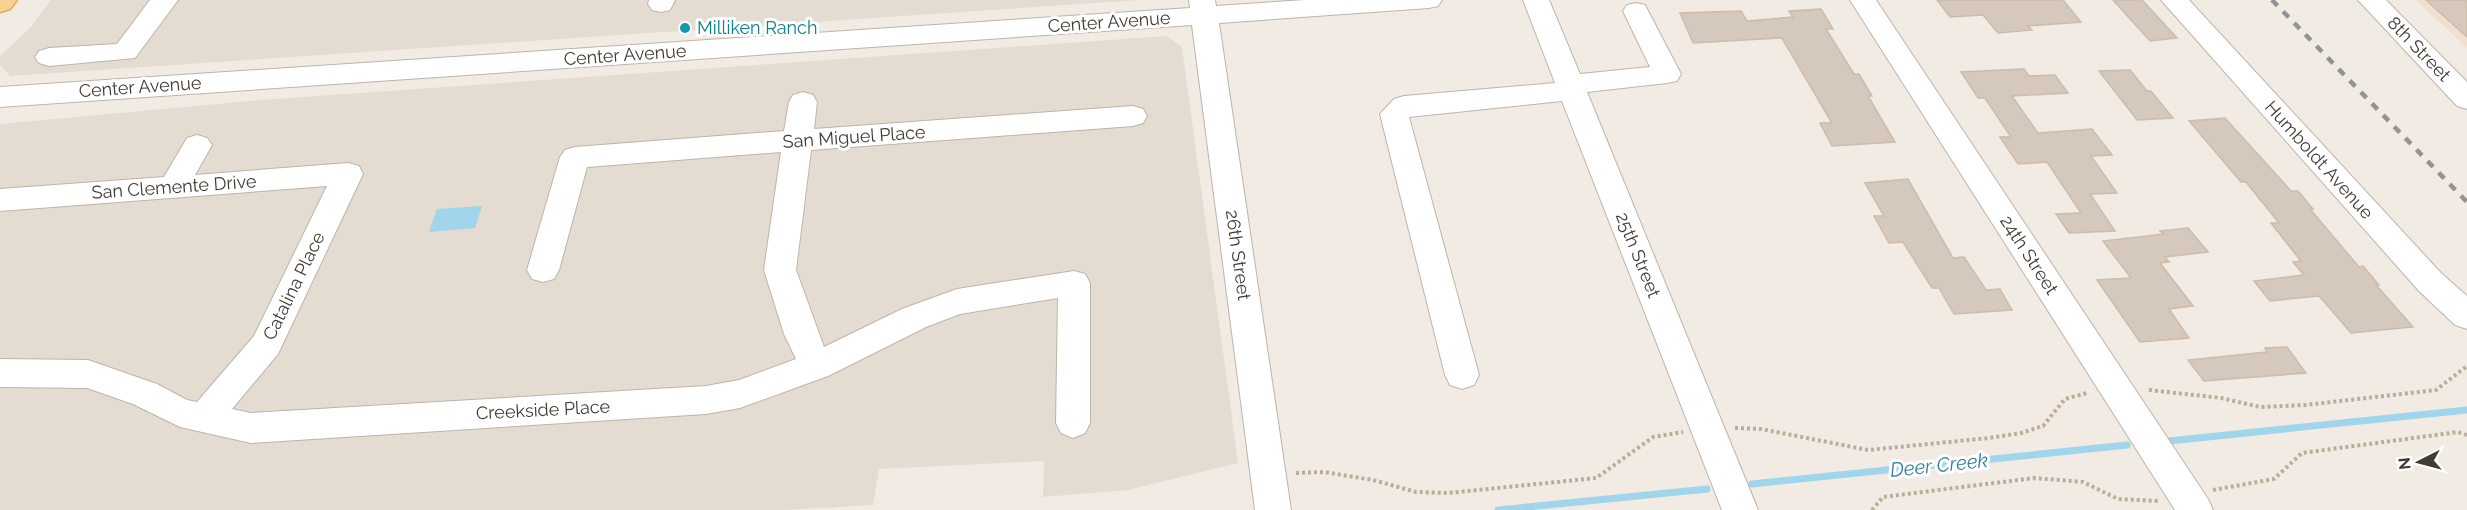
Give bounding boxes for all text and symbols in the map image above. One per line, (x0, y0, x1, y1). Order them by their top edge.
street label: Center Avenue (1047, 7, 1171, 36)
street label: 8th Street (2383, 12, 2455, 85)
place label: Milliken Ranch (697, 17, 817, 38)
marker: Milliken Ranch (678, 21, 692, 35)
street label: Center Avenue (563, 40, 687, 69)
street label: Center Avenue (78, 72, 202, 101)
street label: Humboldt Avenue (2261, 96, 2378, 223)
street label: San Miguel Place (782, 121, 927, 152)
street label: San Clemente Drive (91, 170, 257, 203)
street label: 26th Street (1222, 208, 1255, 302)
street label: 25th Street (1612, 209, 1665, 301)
street label: 24th Street (1996, 211, 2063, 298)
street label: Catalina Place (258, 228, 329, 343)
street label: Creekside Place (475, 395, 611, 424)
north arrow (2389, 432, 2449, 492)
water label: Deer Creek (1889, 448, 1989, 482)
text: N (2394, 456, 2415, 471)

